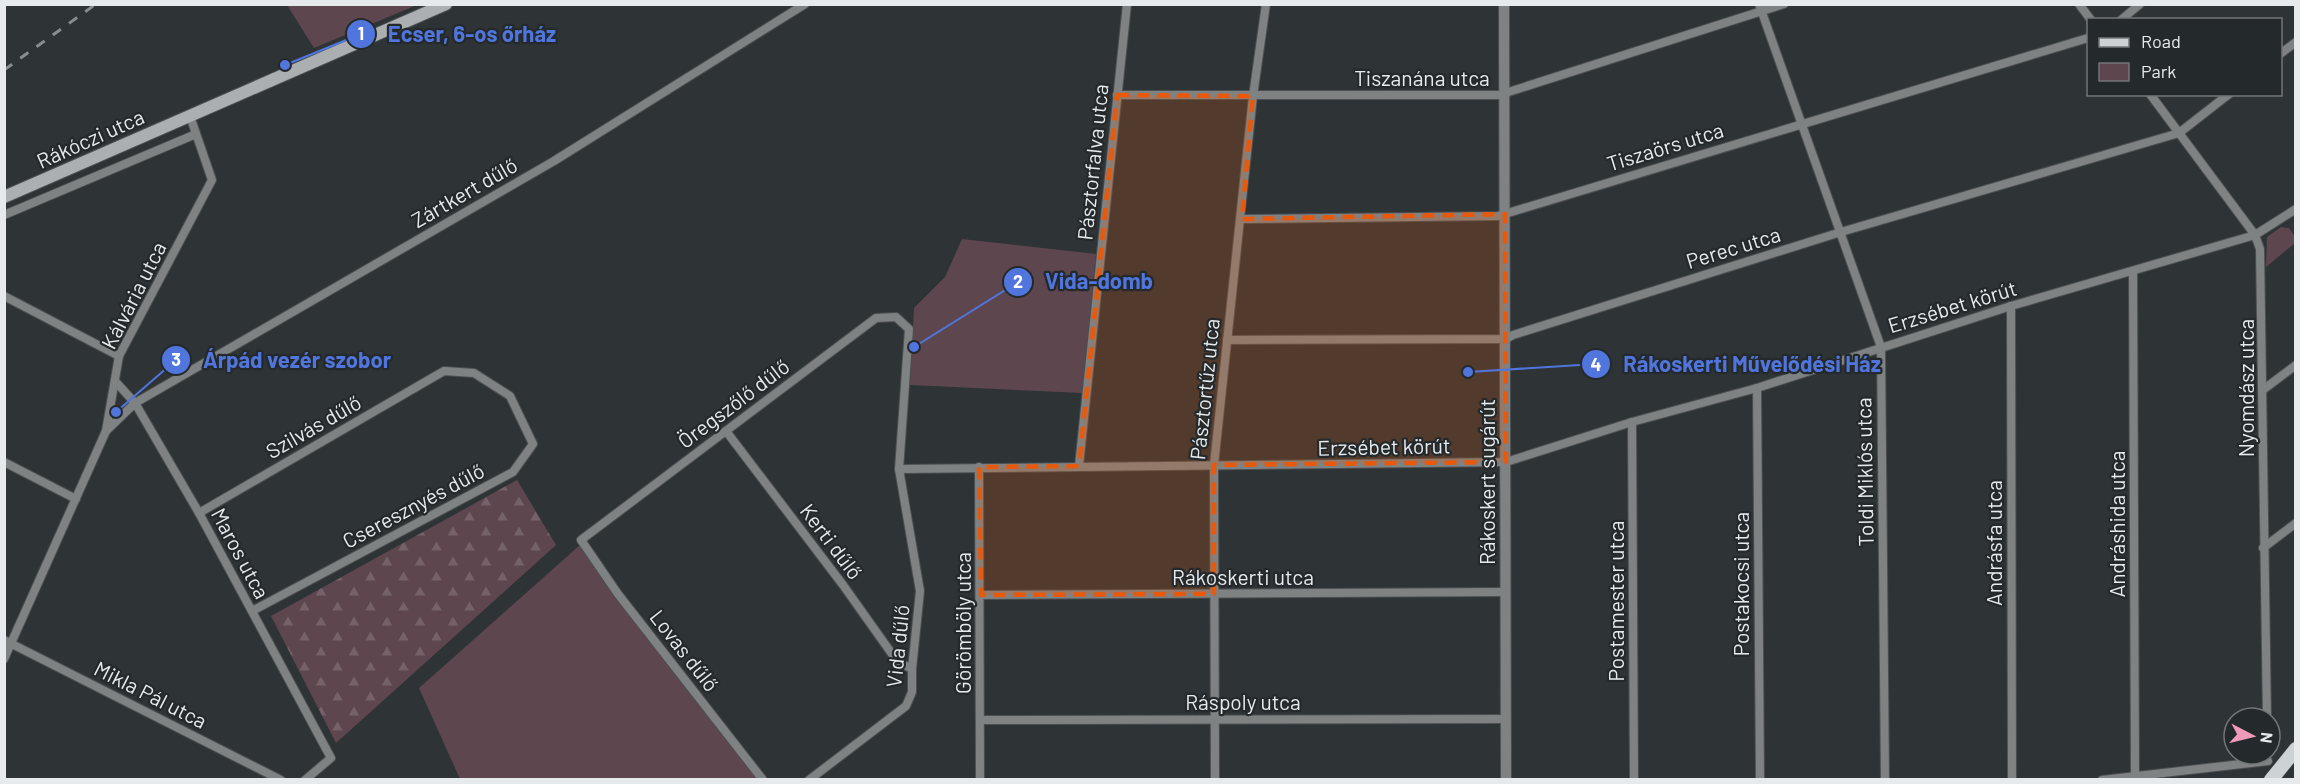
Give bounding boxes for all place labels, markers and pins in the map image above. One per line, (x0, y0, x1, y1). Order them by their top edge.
callout: Ecser, 6-os őrház (346, 14, 568, 54)
callout: Vida-domb (1003, 262, 1165, 302)
callout: Árpád vezér szobor (161, 340, 403, 380)
callout: Rákoskerti Művelődési Ház (1581, 344, 1893, 384)

